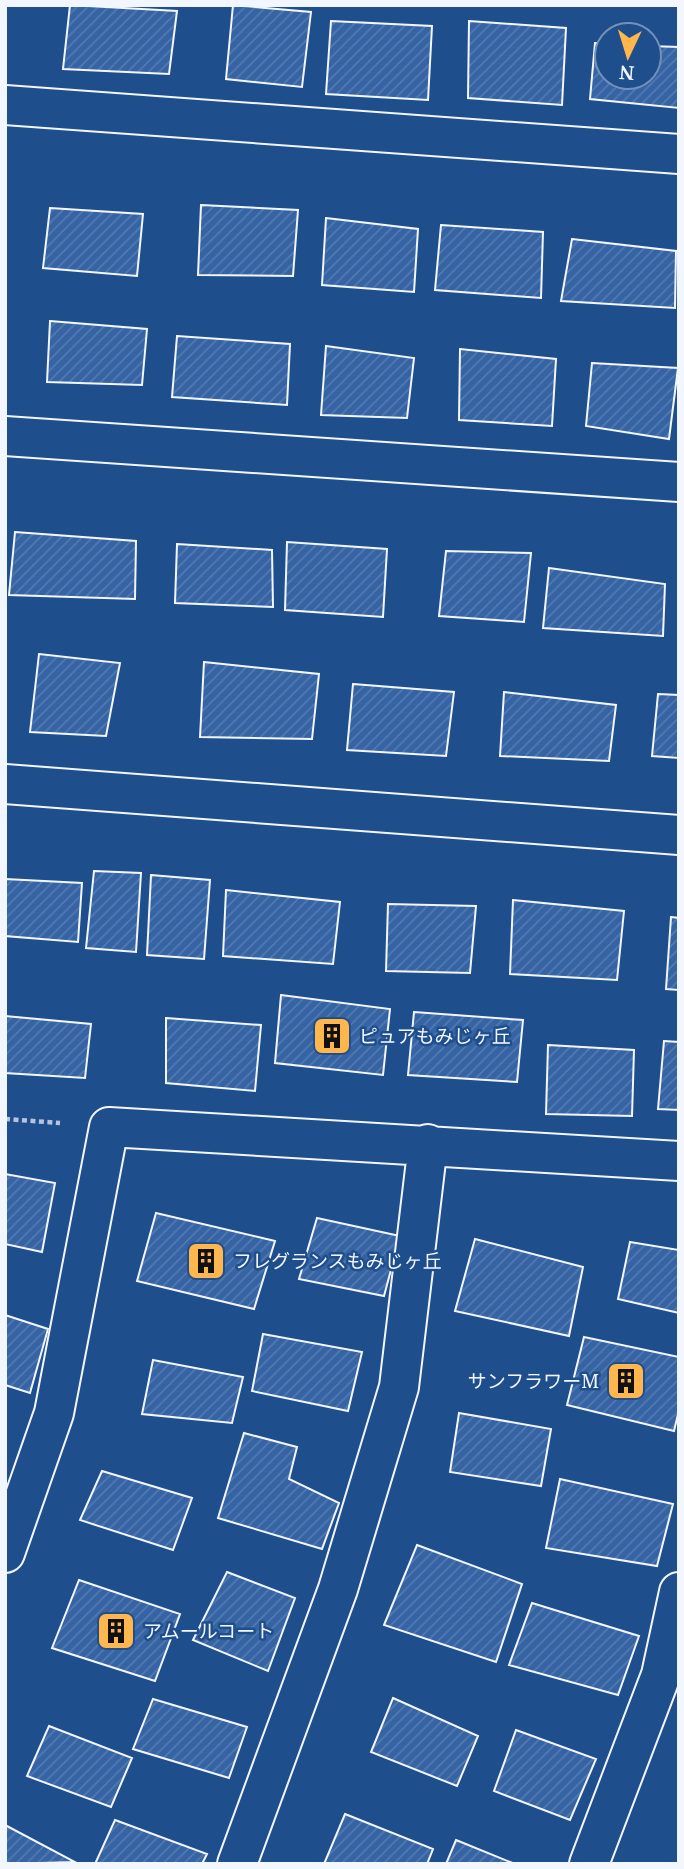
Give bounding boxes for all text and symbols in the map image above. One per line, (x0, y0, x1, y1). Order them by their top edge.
north arrow (593, 21, 663, 91)
text: N (618, 59, 635, 86)
building icon: ピュアもみじヶ丘 (311, 1015, 353, 1057)
place label: ピュアもみじヶ丘 (359, 1023, 511, 1049)
building icon: フレグランスもみじヶ丘 (185, 1240, 227, 1282)
place label: フレグランスもみじヶ丘 (233, 1248, 442, 1274)
building icon: サンフラワーM (605, 1360, 647, 1402)
place label: サンフラワーM (468, 1368, 599, 1394)
building icon: アムールコート (95, 1610, 137, 1652)
place label: アムールコート (143, 1618, 274, 1644)

